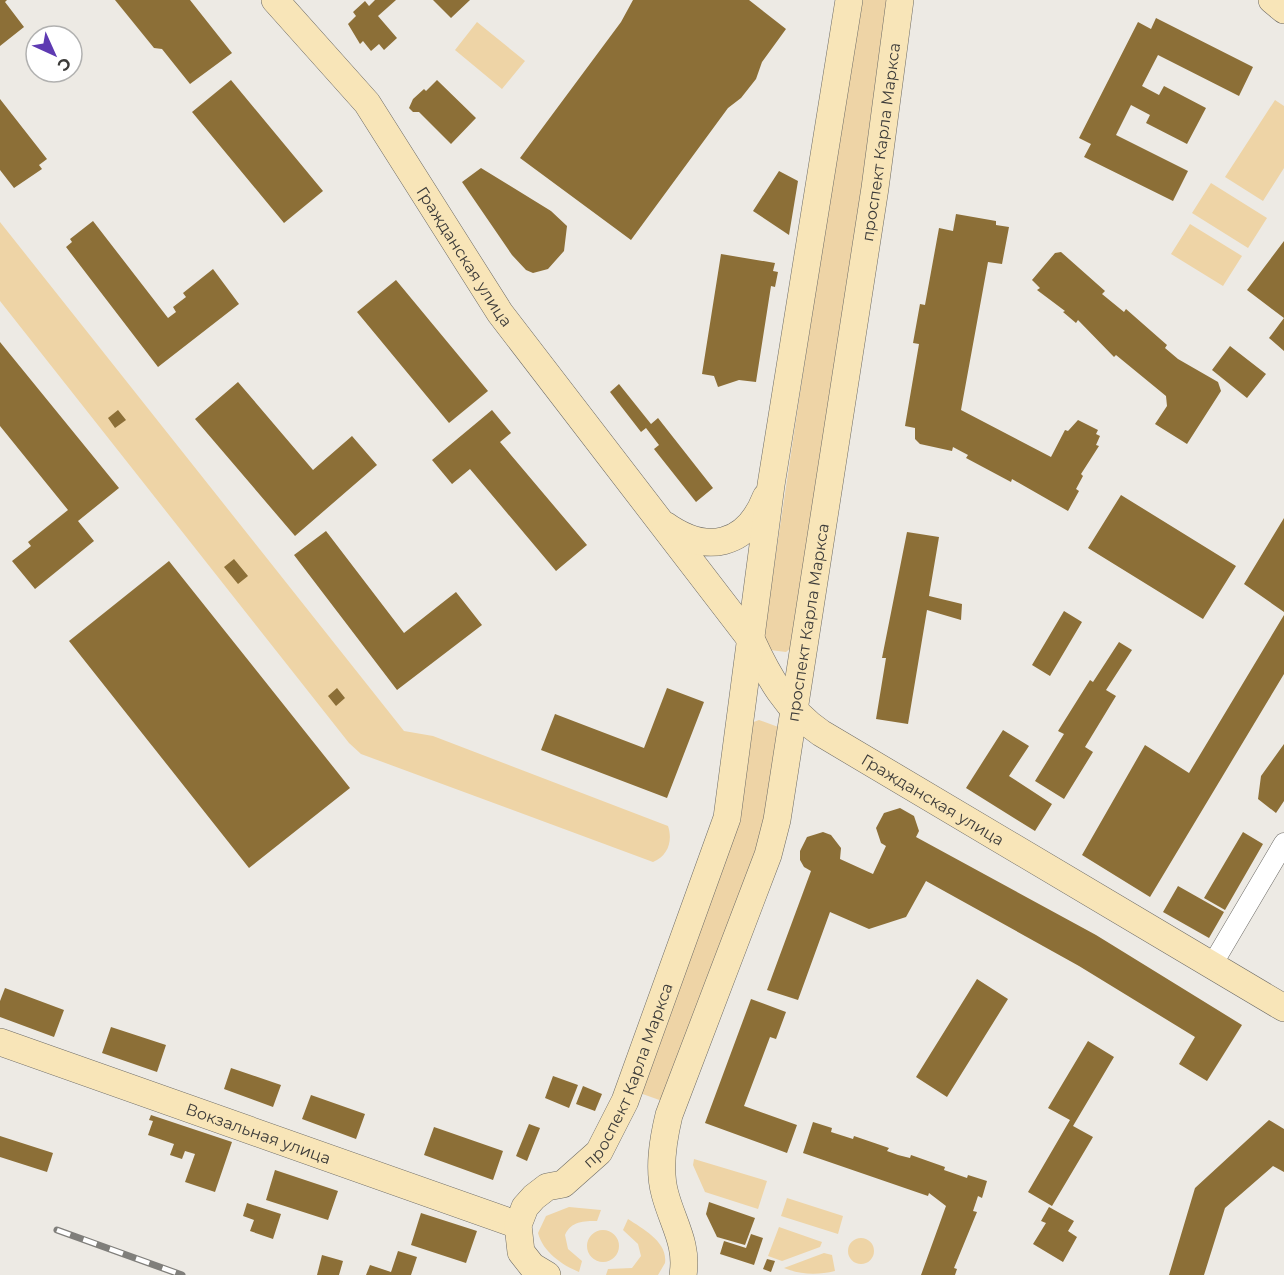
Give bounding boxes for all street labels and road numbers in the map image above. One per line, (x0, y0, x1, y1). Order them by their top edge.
street label: проспект Карла Маркса (857, 42, 904, 243)
street label: Гражданская улица (413, 183, 516, 330)
street label: проспект Карла Маркса (783, 522, 832, 723)
street label: Гражданская улица (858, 750, 1008, 849)
street label: проспект Карла Маркса (579, 980, 676, 1171)
street label: Вокзальная улица (183, 1099, 333, 1168)

